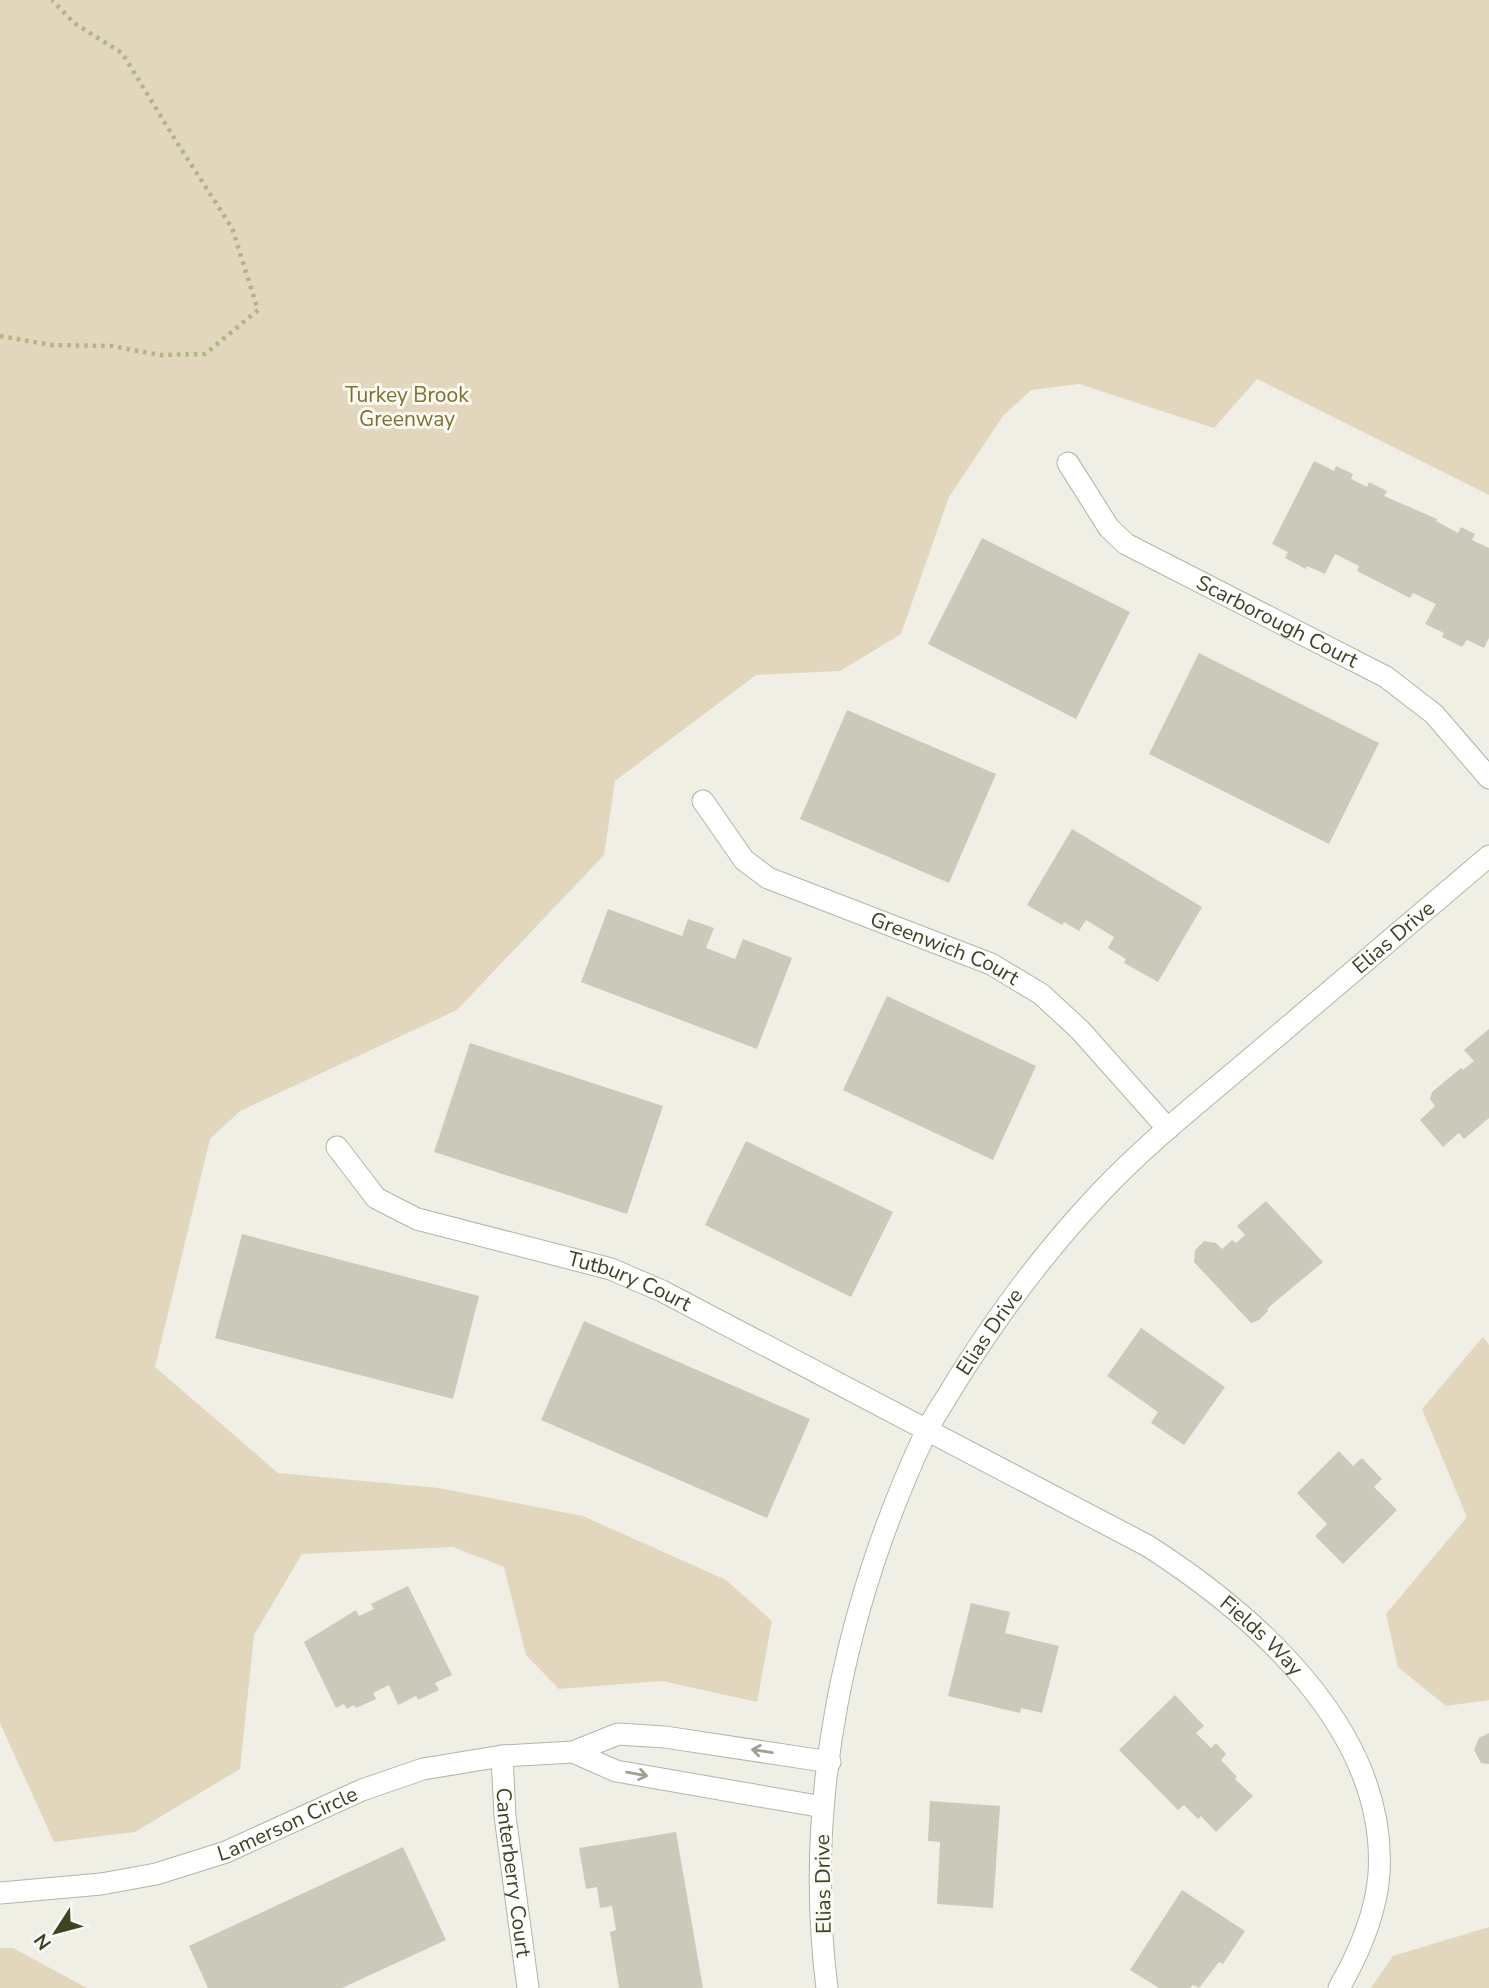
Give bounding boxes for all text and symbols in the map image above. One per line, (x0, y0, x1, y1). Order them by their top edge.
park label: Turkey Brook Greenway (345, 381, 469, 433)
street label: Scarborough Court (1192, 568, 1363, 675)
street label: Elias Drive (1346, 894, 1440, 980)
street label: Greenwich Court (866, 905, 1025, 992)
street label: Tutbury Court (565, 1244, 697, 1318)
street label: Elias Drive (950, 1282, 1029, 1381)
street label: Fields Way (1214, 1589, 1310, 1682)
one-way arrow (751, 1744, 774, 1757)
one-way arrow (625, 1768, 647, 1782)
street label: Lamerson Circle (214, 1780, 362, 1868)
street label: Canterberry Court (490, 1787, 538, 1959)
street label: Elias Drive (808, 1834, 838, 1934)
north arrow (21, 1897, 91, 1967)
text: N (28, 1928, 58, 1955)

